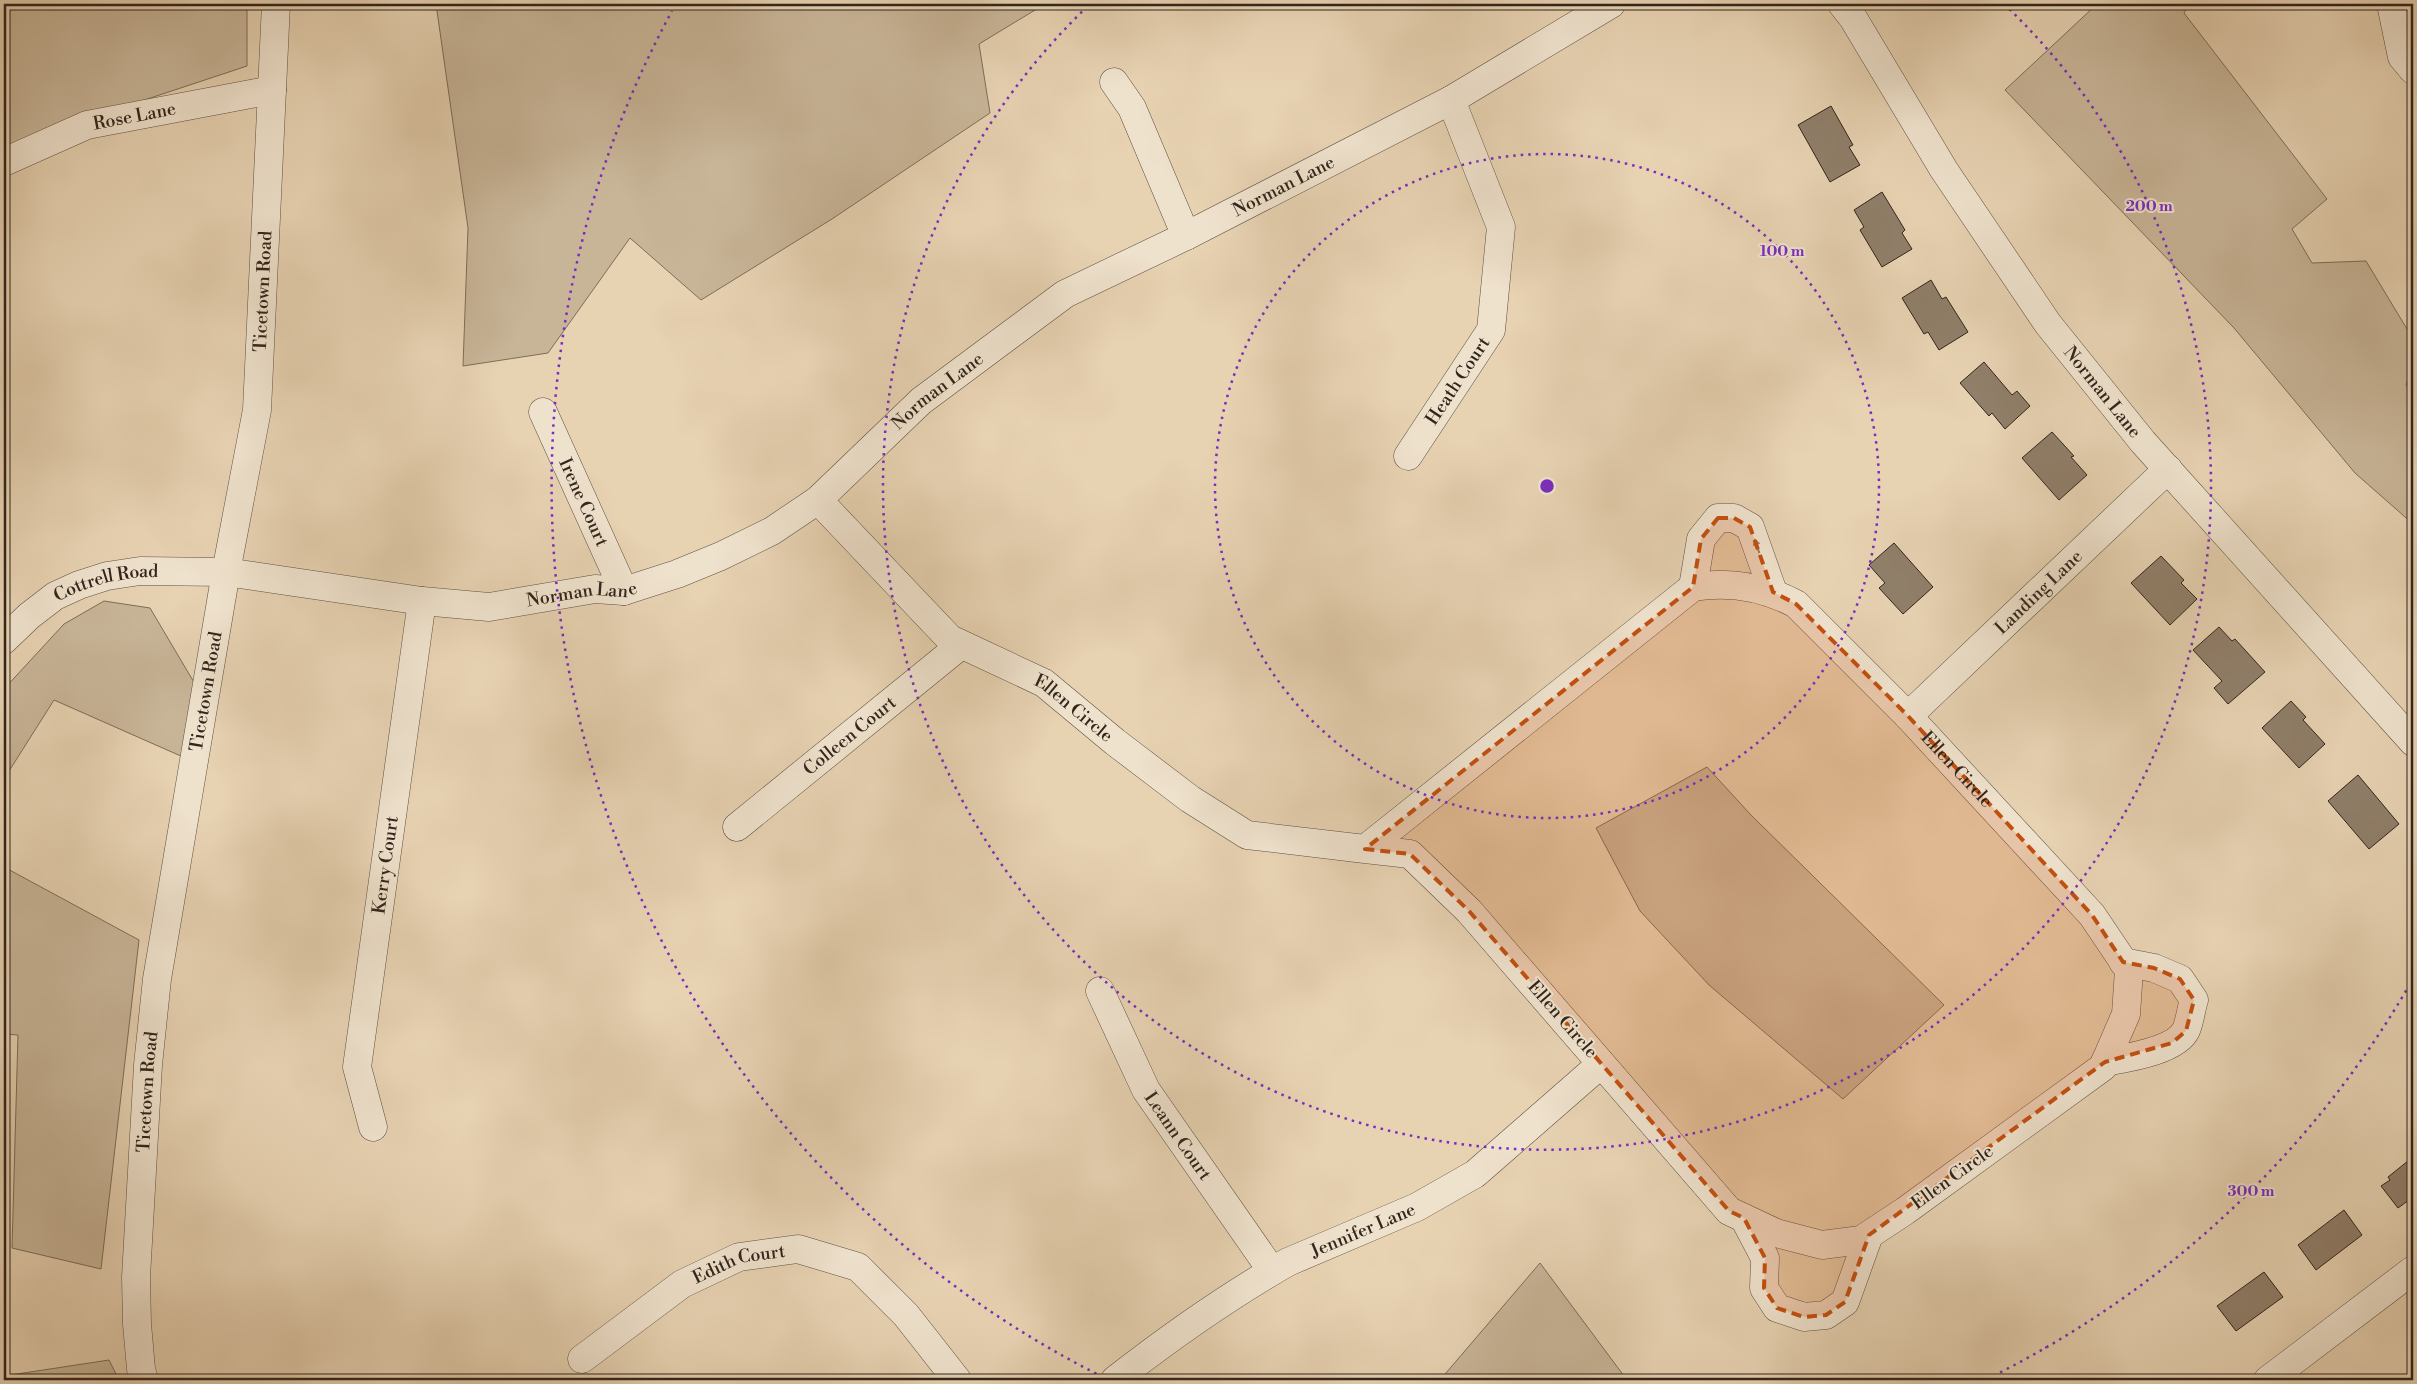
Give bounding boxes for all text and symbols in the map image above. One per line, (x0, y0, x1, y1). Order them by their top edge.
street label: Rose Lane (91, 97, 178, 136)
street label: Norman Lane (1229, 151, 1339, 222)
text: 200 m (2125, 197, 2173, 216)
street label: Ticetown Road (249, 229, 277, 352)
text: 100 m (1760, 242, 1805, 261)
street label: Heath Court (1421, 332, 1496, 430)
street label: Norman Lane (2058, 342, 2146, 443)
street label: Norman Lane (887, 348, 988, 435)
street label: Irene Court (553, 455, 614, 551)
centre of rings (1538, 477, 1556, 495)
one-way arrow (1753, 539, 1760, 554)
street label: Landing Lane (1990, 545, 2088, 639)
street label: Cottrell Road (50, 560, 159, 607)
street label: Norman Lane (525, 576, 640, 612)
street label: Ticetown Road (185, 629, 228, 753)
street label: Ellen Circle (1030, 669, 1118, 748)
street label: Colleen Court (799, 691, 902, 781)
street label: Ellen Circle (1916, 726, 1998, 812)
street label: Kerry Court (367, 814, 404, 916)
street label: Ellen Circle (1522, 976, 1603, 1063)
street label: Ticetown Road (132, 1030, 164, 1153)
street label: Leann Court (1139, 1087, 1217, 1185)
street label: Ellen Circle (1907, 1140, 1998, 1215)
text: 300 m (2228, 1182, 2275, 1201)
street label: Jennifer Lane (1306, 1198, 1419, 1263)
street label: Edith Court (689, 1240, 787, 1289)

